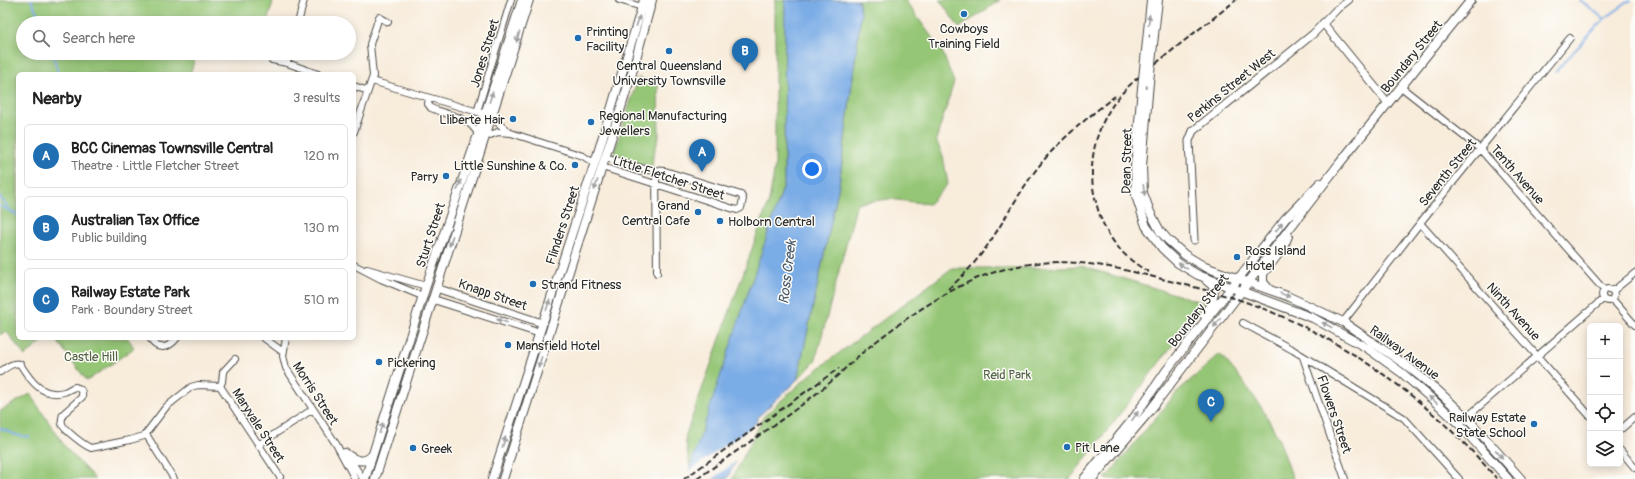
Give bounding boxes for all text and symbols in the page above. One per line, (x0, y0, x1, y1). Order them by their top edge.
marker: Cowboys Training Field (959, 9, 969, 19)
one-way arrow (635, 14, 641, 26)
one-way arrow (1145, 14, 1152, 26)
search box (16, 16, 356, 60)
street label: Jones Street (467, 16, 503, 89)
street label: Boundary Street (1378, 16, 1446, 96)
place label: Cowboys Training Field (928, 21, 1000, 52)
place label: Printing Facility (586, 24, 629, 55)
icon: search (30, 27, 52, 49)
text: Search here (62, 29, 135, 48)
one-way arrow (515, 32, 521, 44)
marker: Printing Facility (573, 33, 583, 43)
pin: B (732, 38, 758, 71)
street label: Perkins Street West (1185, 45, 1279, 126)
marker: Central Queensland University Townsville (664, 46, 674, 56)
place label: Central Queensland University Townsville (612, 58, 726, 89)
text: Nearby (32, 88, 81, 109)
text: 3 results (293, 90, 340, 106)
one-way arrow (488, 90, 494, 102)
place label: Regional Manufacturing Jewellers (599, 108, 727, 139)
place label: Lliberte Hair (439, 112, 505, 128)
marker: Lliberte Hair (508, 114, 518, 124)
marker: Regional Manufacturing Jewellers (586, 117, 596, 127)
street label: Dean Street (1118, 127, 1136, 194)
street label: Seventh Street (1416, 135, 1480, 210)
text: BCC Cinemas Townsville Central (71, 139, 273, 158)
pin: A (689, 139, 715, 172)
street label: Tenth Avenue (1487, 142, 1548, 208)
text: A (42, 148, 50, 164)
text: 120 m (303, 148, 339, 164)
street label: Little Fletcher Street (611, 152, 727, 204)
text: Theatre · Little Fletcher Street (71, 158, 239, 174)
place label: Little Sunshine & Co. (454, 158, 567, 174)
your location (802, 159, 822, 179)
marker: Little Sunshine & Co. (570, 160, 580, 170)
place label: Parry (410, 169, 438, 185)
marker: Parry (441, 171, 451, 181)
one-way arrow (457, 178, 463, 190)
one-way arrow (593, 179, 599, 191)
street label: Flinders Street (543, 183, 583, 267)
one-way arrow (1141, 184, 1147, 196)
place label: Grand Central Cafe (622, 198, 691, 229)
street label: Sturt Street (413, 200, 449, 270)
marker: Grand Central Cafe (693, 207, 703, 217)
text: Australian Tax Office (71, 211, 199, 230)
place label: Holborn Central (728, 214, 815, 230)
marker: Holborn Central (715, 216, 725, 226)
text: B (42, 220, 50, 236)
text: 130 m (303, 220, 339, 236)
one-way arrow (1275, 221, 1284, 232)
text: Public building (71, 230, 147, 246)
one-way arrow (448, 235, 454, 247)
water label: Ross Creek (775, 238, 800, 305)
place label: Ross Island Hotel (1245, 243, 1306, 274)
marker: Ross Island Hotel (1232, 252, 1242, 262)
one-way arrow (1178, 262, 1188, 270)
street label: Boundary Street (1165, 270, 1233, 351)
street label: Knapp Street (456, 276, 530, 314)
place label: Strand Fitness (541, 277, 622, 293)
marker: Strand Fitness (528, 279, 538, 289)
street label: Ninth Avenue (1483, 279, 1544, 344)
text: Railway Estate Park (71, 283, 190, 302)
text: C (42, 292, 50, 308)
text: 510 m (304, 292, 339, 308)
one-way arrow (1279, 293, 1291, 299)
one-way arrow (545, 298, 551, 310)
text: Park · Boundary Street (71, 302, 193, 318)
one-way arrow (1213, 317, 1221, 328)
one-way arrow (495, 318, 507, 324)
one-way arrow (1322, 322, 1333, 328)
street label: Railway Avenue (1366, 322, 1443, 384)
map controls (1587, 323, 1623, 467)
button: + (1587, 323, 1623, 359)
place label: Mansfield Hotel (516, 338, 600, 354)
marker: Mansfield Hotel (503, 340, 513, 350)
park label: Castle Hill (64, 349, 118, 365)
place label: Pickering (387, 355, 436, 371)
one-way arrow (537, 356, 543, 368)
marker: Pickering (374, 357, 384, 367)
street label: Morris Street (289, 359, 342, 429)
button: − (1587, 359, 1623, 395)
park label: Reid Park (983, 367, 1032, 383)
street label: Flowers Street (1313, 373, 1355, 456)
street label: Maryvale Street (228, 386, 288, 466)
pin: C (1198, 389, 1224, 422)
one-way arrow (1428, 395, 1438, 404)
button: locate (1587, 395, 1623, 431)
place label: Railway Estate State School (1449, 410, 1527, 441)
one-way arrow (1131, 411, 1139, 421)
marker: Railway Estate State School (1529, 419, 1539, 429)
one-way arrow (378, 422, 384, 434)
button: layers (1587, 431, 1623, 467)
one-way arrow (501, 436, 507, 448)
place label: Pit Lane (1075, 440, 1120, 456)
place label: Greek (421, 441, 453, 457)
marker: Pit Lane (1062, 442, 1072, 452)
marker: Greek (408, 443, 418, 453)
one-way arrow (1495, 449, 1504, 459)

